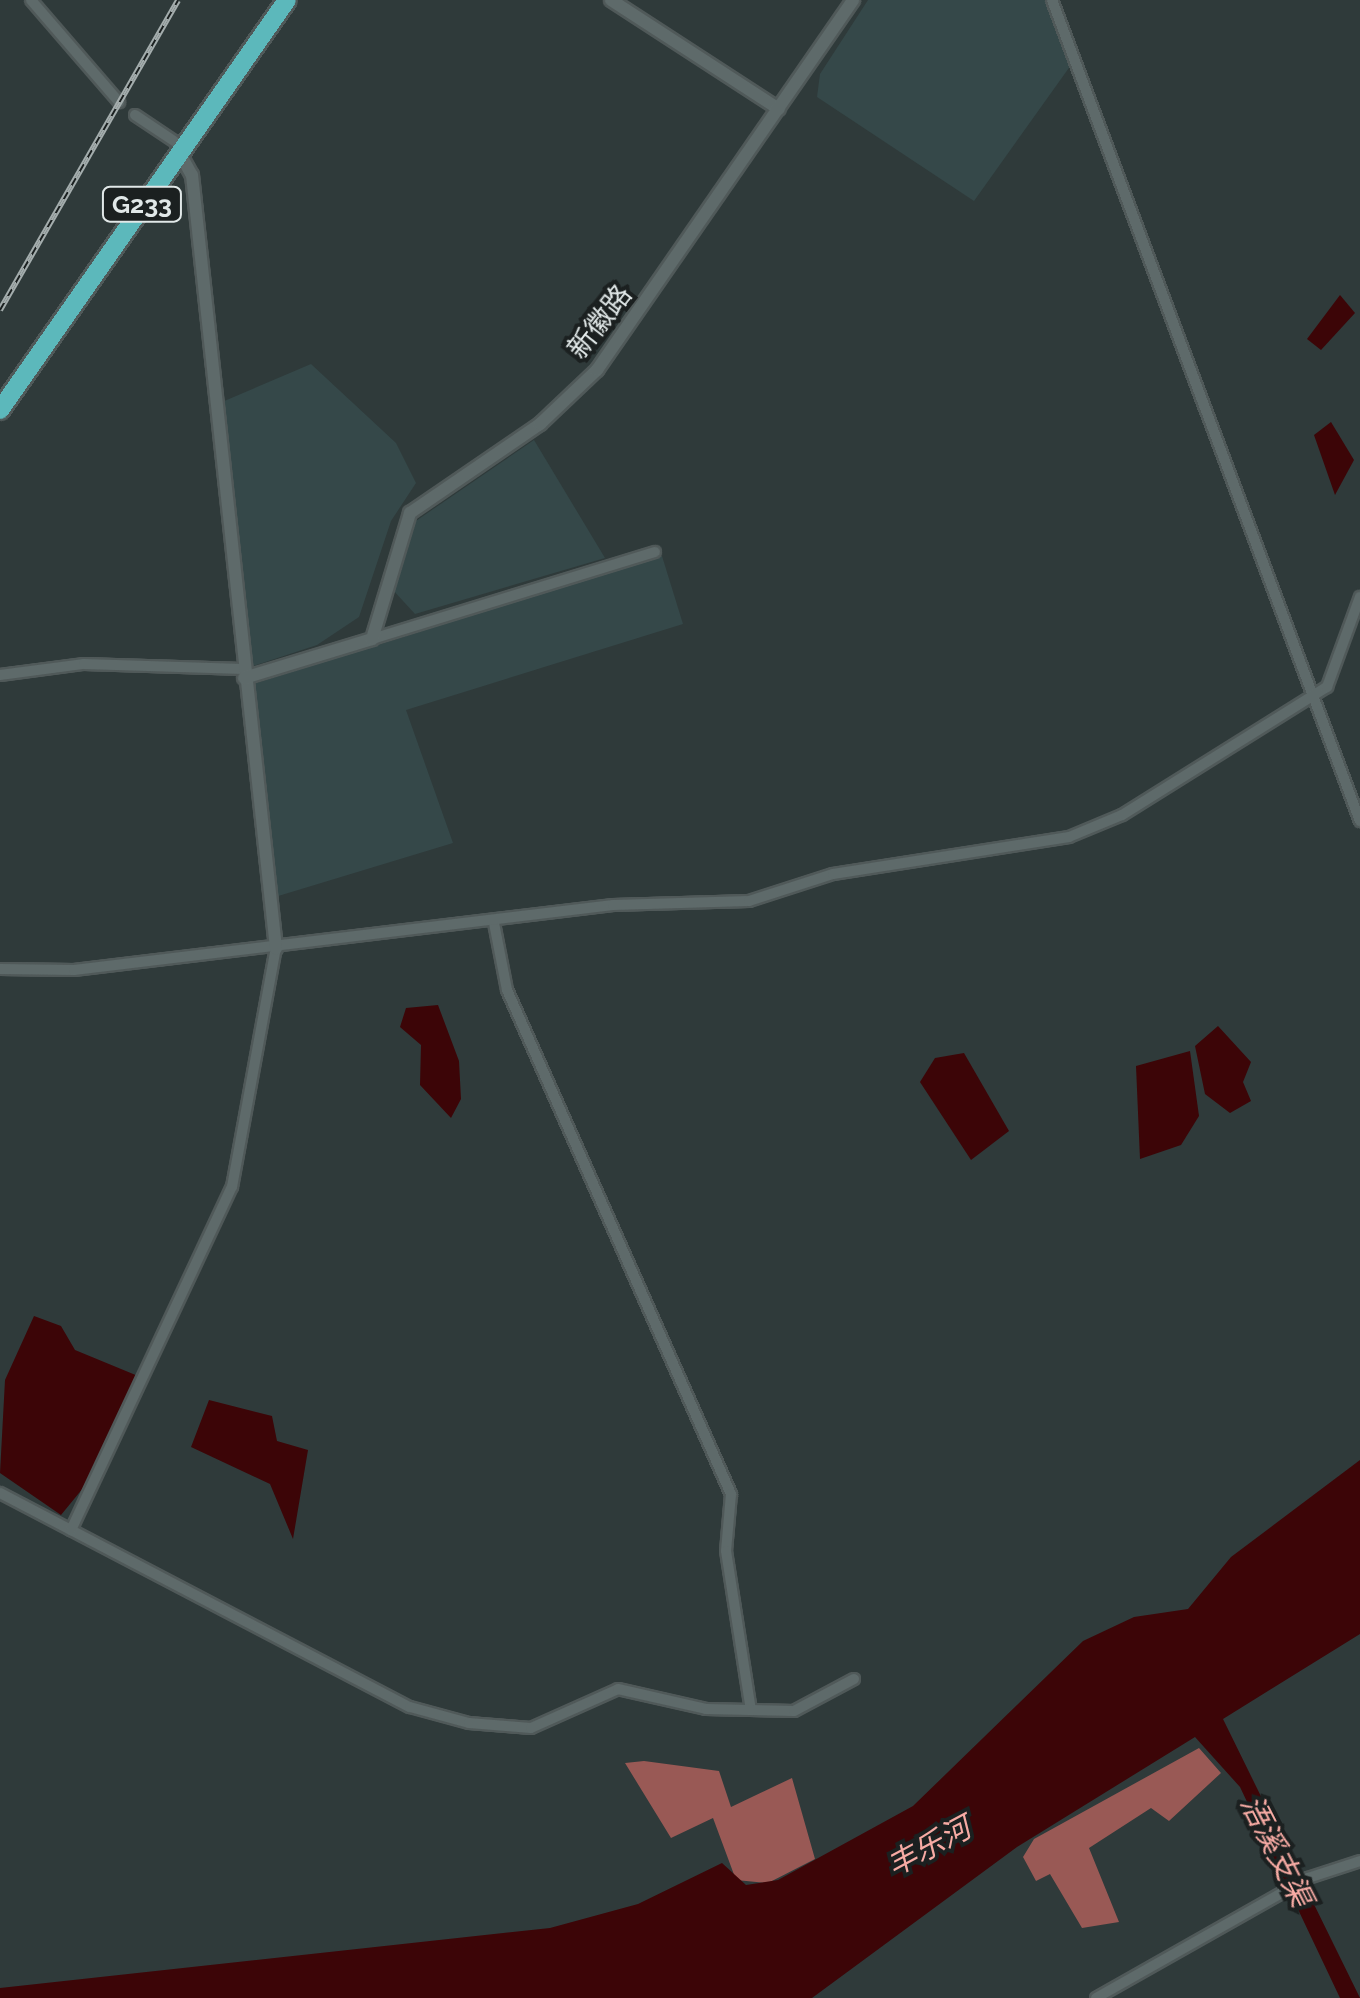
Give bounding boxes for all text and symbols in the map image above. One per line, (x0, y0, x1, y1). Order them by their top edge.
road number: G233 (100, 184, 184, 224)
street label: 新徽路 (561, 279, 639, 365)
water label: 浯溪支渠 (1233, 1789, 1319, 1913)
water label: 丰乐河 (881, 1810, 977, 1884)

